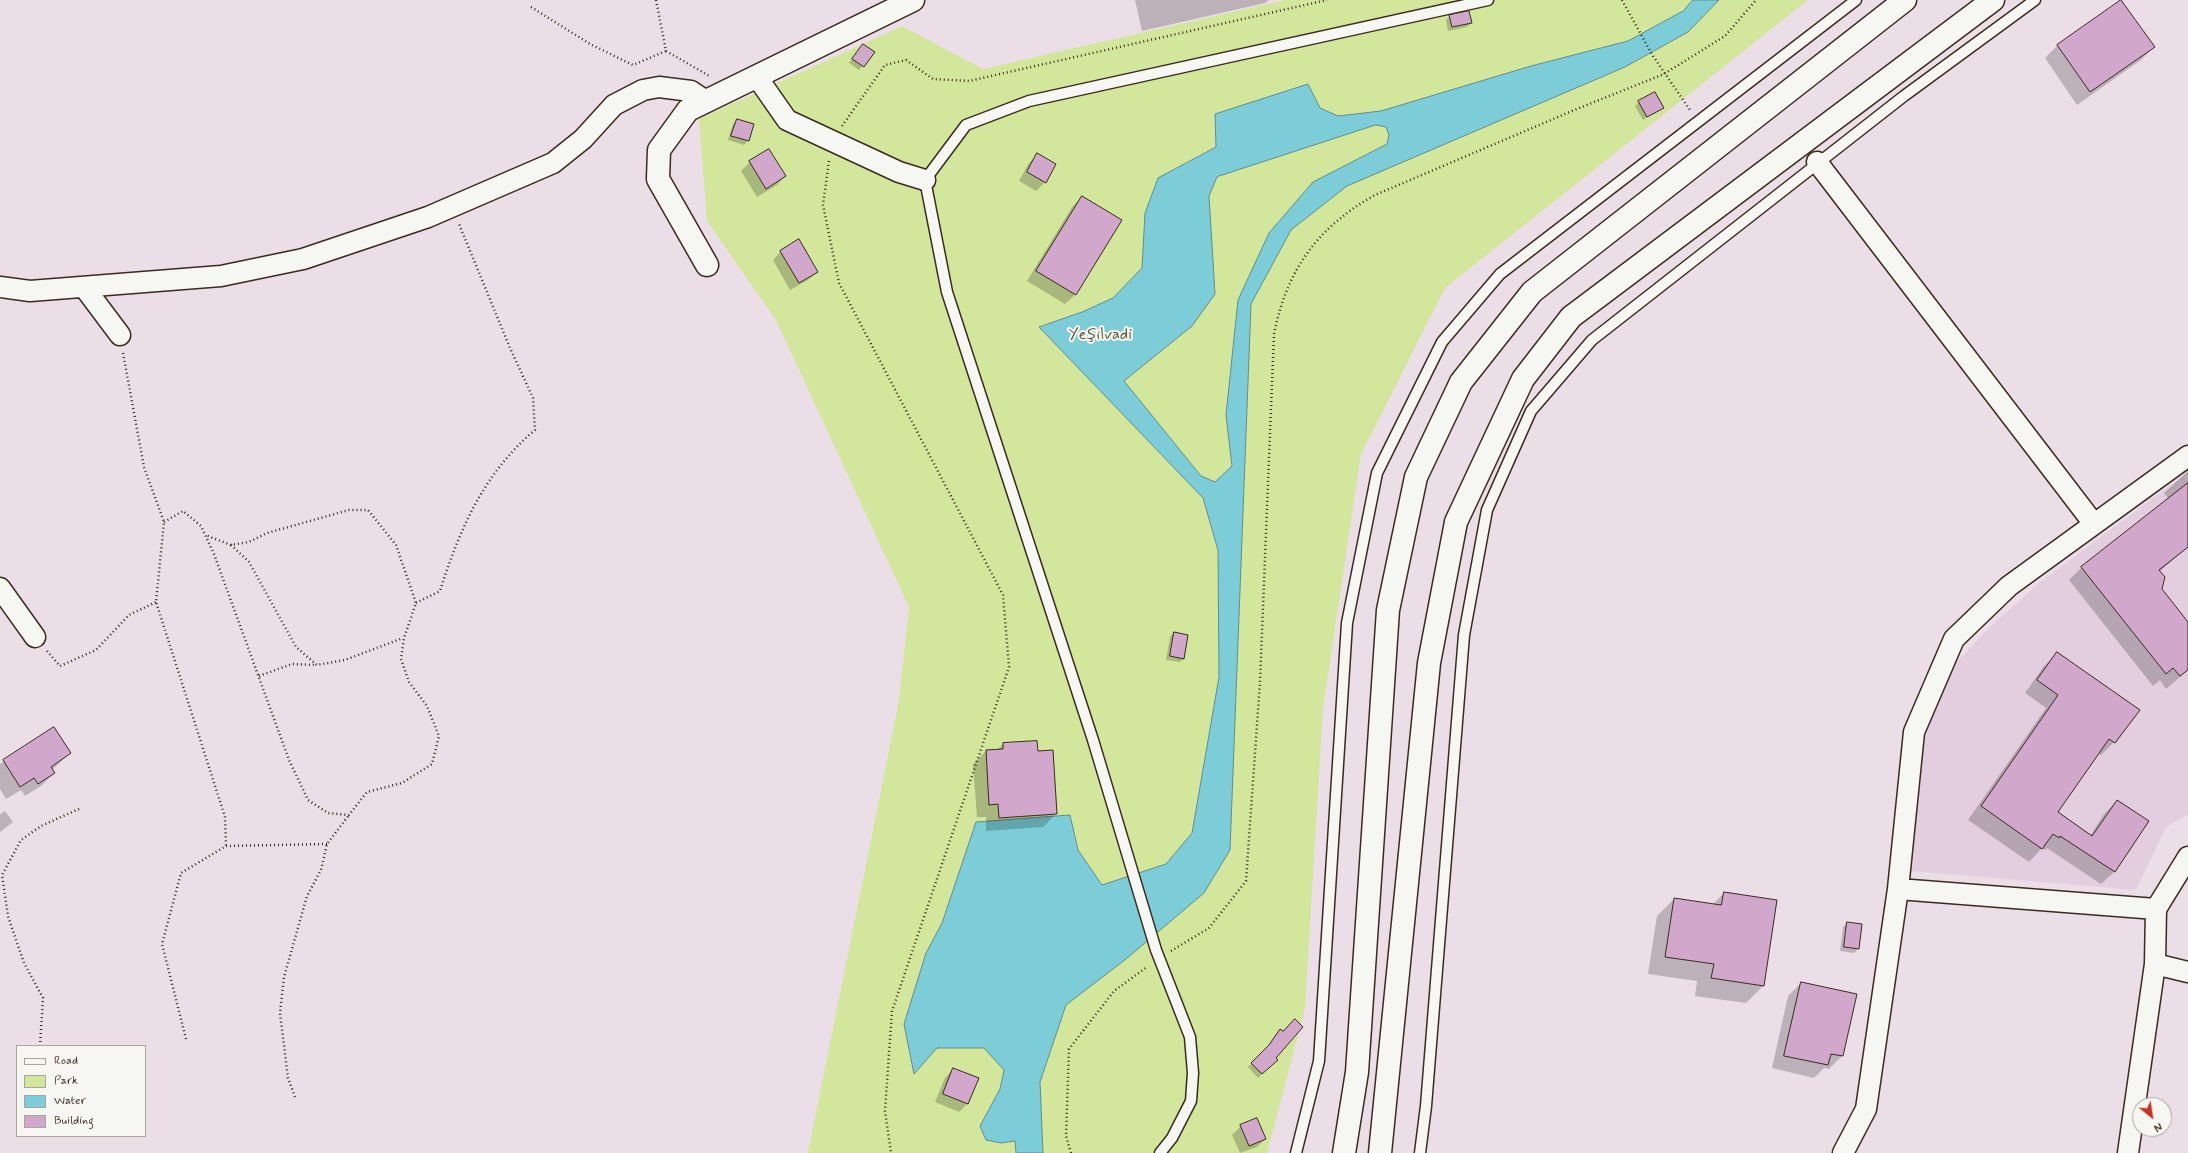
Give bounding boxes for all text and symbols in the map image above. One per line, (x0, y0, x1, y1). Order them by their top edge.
park label: Yeşilvadi (1068, 326, 1132, 346)
legend (16, 1045, 146, 1137)
text: Road (54, 1053, 78, 1069)
text: Park (54, 1073, 78, 1089)
text: Water (54, 1093, 86, 1109)
north arrow (2132, 1097, 2172, 1137)
text: Building (54, 1113, 94, 1129)
text: N (2151, 1119, 2164, 1134)

